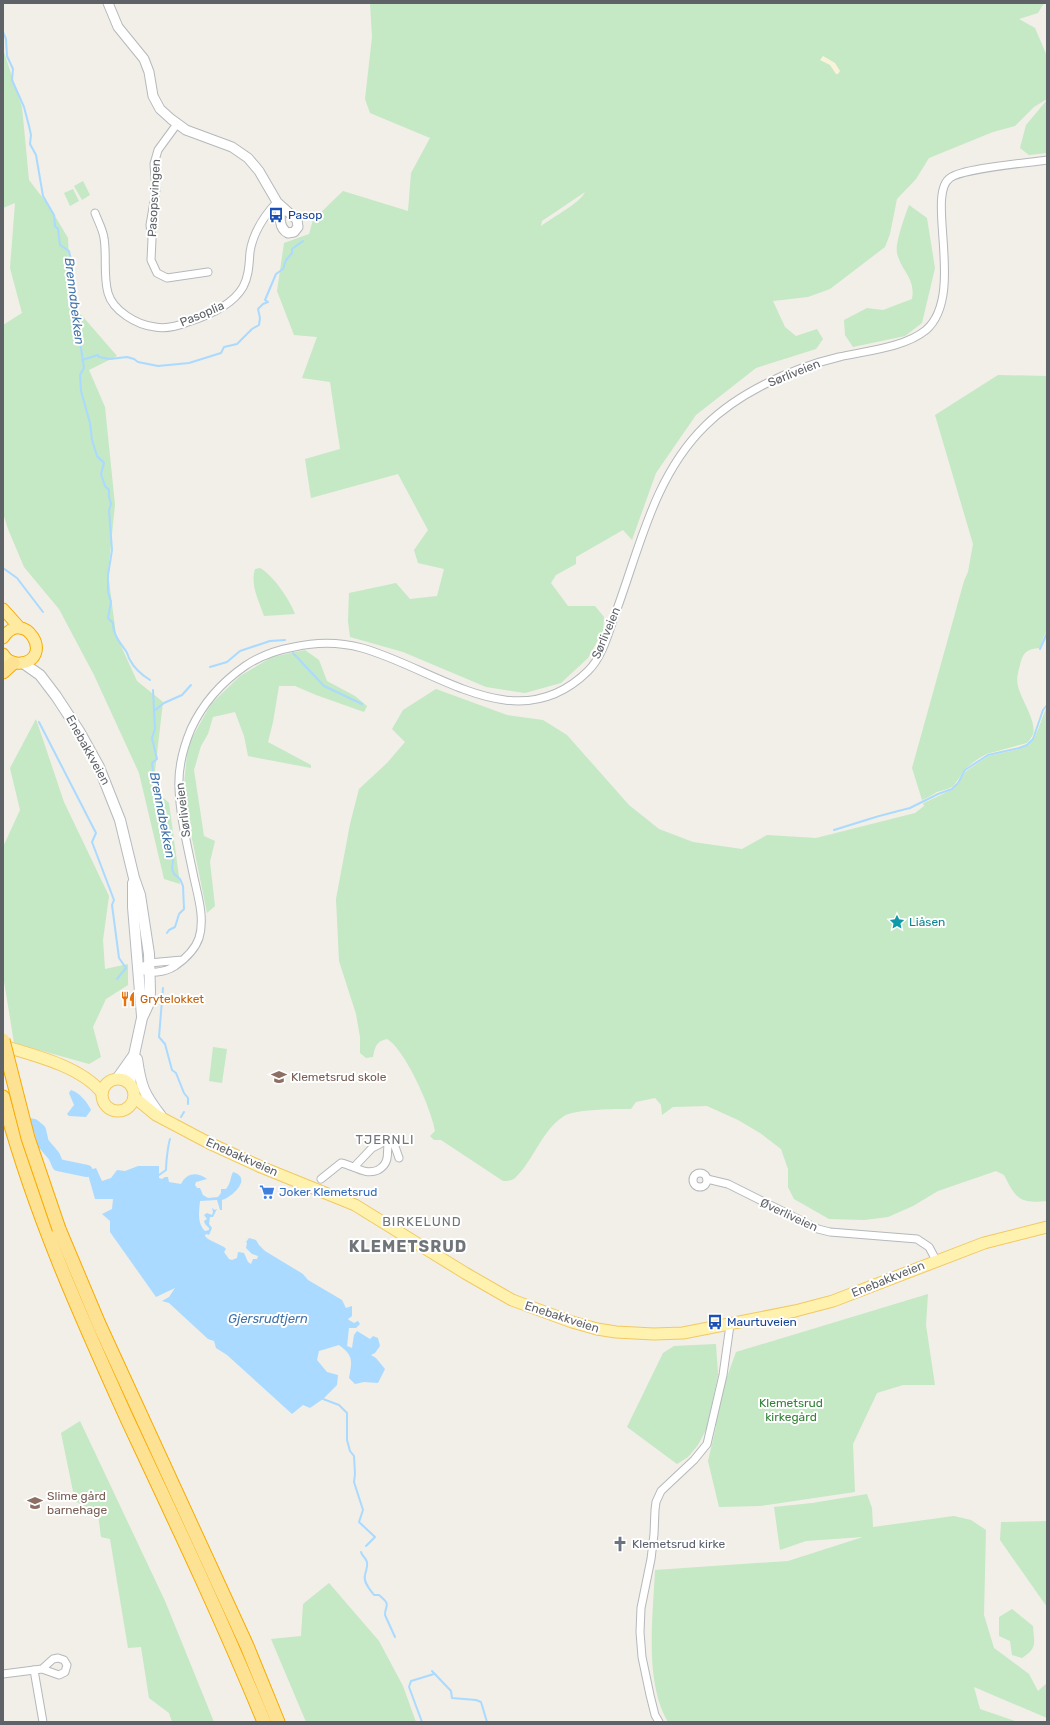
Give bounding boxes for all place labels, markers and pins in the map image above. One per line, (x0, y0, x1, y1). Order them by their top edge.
bus stop icon: Pasop (267, 206, 285, 224)
place label: Pasop (288, 208, 322, 222)
place icon: Liåsen (888, 913, 906, 931)
place label: Liåsen (909, 915, 945, 929)
restaurant icon: Grytelokket (119, 990, 137, 1008)
place label: Grytelokket (140, 992, 204, 1006)
school or university icon: Klemetsrud skole (270, 1068, 288, 1086)
place label: Klemetsrud skole (291, 1070, 387, 1084)
supermarket icon: Joker Klemetsrud (258, 1183, 276, 1201)
place label: Joker Klemetsrud (279, 1185, 377, 1199)
bus stop icon: Maurtuveien (706, 1313, 724, 1331)
place label: Maurtuveien (727, 1315, 797, 1329)
place label: Slime gård barnehage (47, 1489, 107, 1517)
school or university icon: Slime gård barnehage (26, 1494, 44, 1512)
church icon: Klemetsrud kirke (611, 1535, 629, 1553)
place label: Klemetsrud kirke (632, 1537, 725, 1551)

